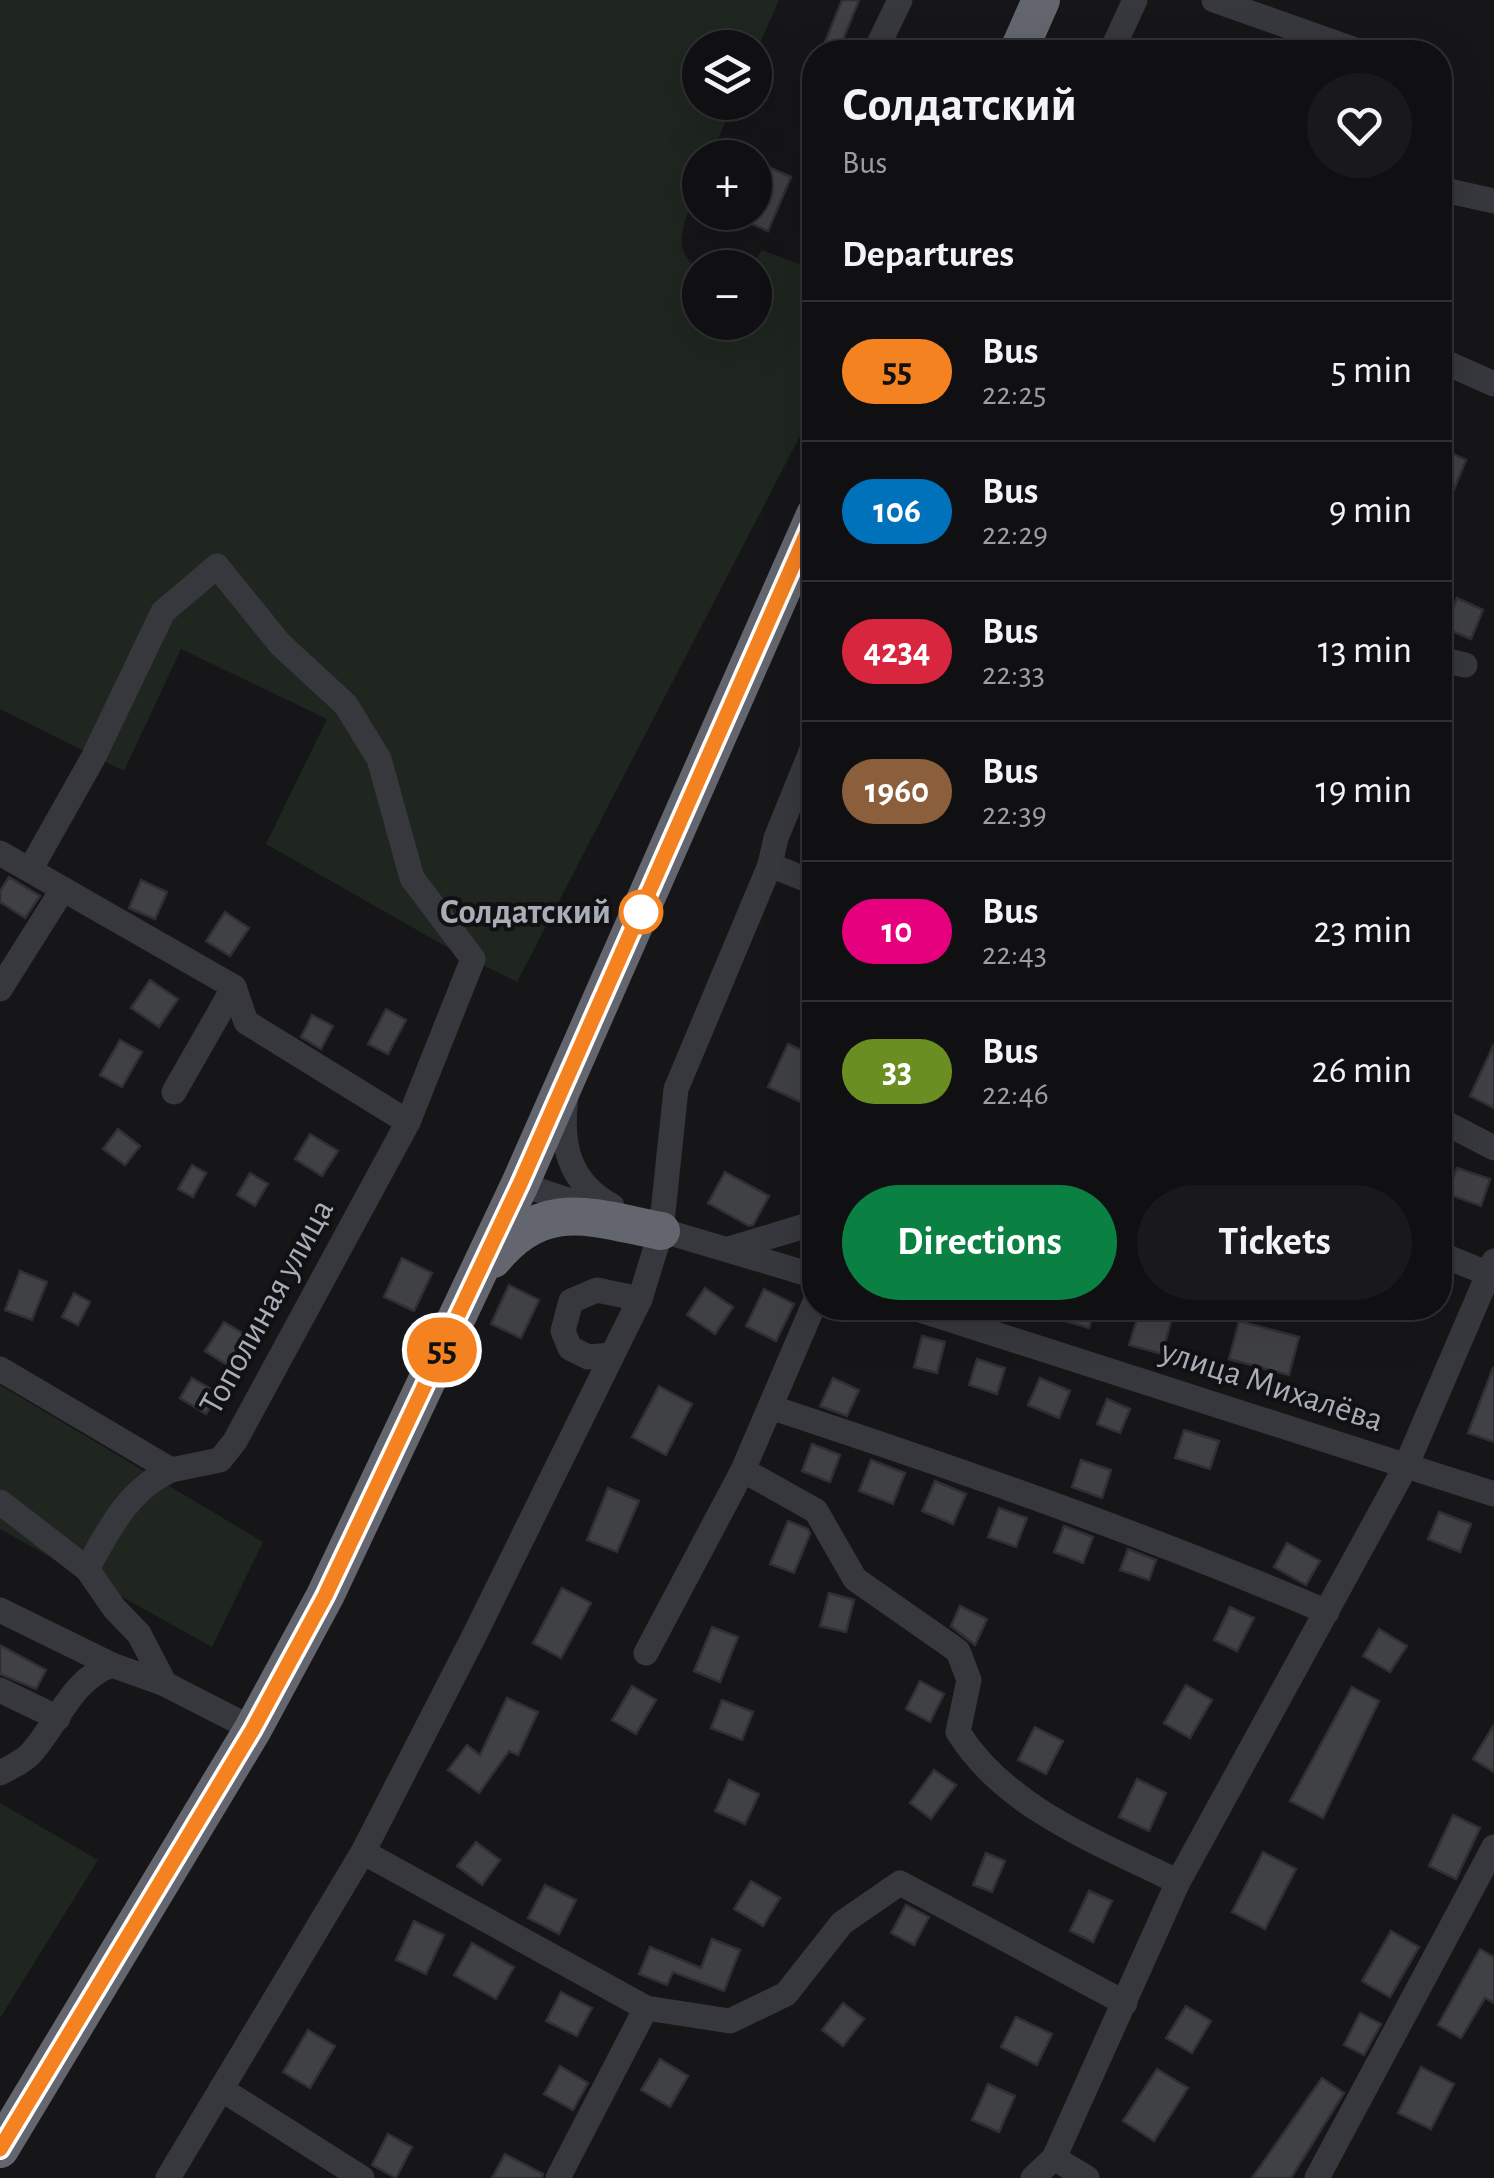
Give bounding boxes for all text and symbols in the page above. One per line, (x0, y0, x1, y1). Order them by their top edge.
map controls (682, 30, 772, 340)
button: layers (682, 30, 772, 120)
button: heart (1307, 73, 1412, 178)
text: Солдатский (842, 82, 1077, 130)
button: + (682, 140, 772, 230)
text: Bus (842, 147, 887, 179)
text: Departures (842, 236, 1014, 274)
button: − (682, 250, 772, 340)
text: Bus (982, 333, 1038, 371)
text: 5 min (1331, 352, 1412, 390)
text: 55 (882, 354, 912, 389)
text: 22:25 (982, 378, 1046, 410)
text: Bus (982, 473, 1038, 511)
text: 9 min (1329, 492, 1412, 530)
text: 106 (873, 494, 921, 529)
text: 22:29 (982, 518, 1048, 550)
text: Bus (982, 613, 1038, 651)
text: 13 min (1318, 632, 1412, 670)
text: 4234 (864, 634, 930, 669)
text: 22:33 (982, 658, 1045, 690)
text: Bus (982, 753, 1038, 791)
text: 19 min (1316, 772, 1412, 810)
text: 1960 (865, 774, 929, 809)
text: 22:39 (982, 798, 1047, 830)
marker: Солдатский (620, 891, 662, 933)
text: Bus (982, 893, 1038, 931)
place label: Солдатский (440, 895, 611, 930)
text: 23 min (1314, 912, 1412, 950)
text: 10 (882, 914, 912, 949)
text: 22:43 (982, 938, 1047, 970)
text: Bus (982, 1033, 1038, 1071)
text: 26 min (1311, 1052, 1412, 1090)
text: 33 (882, 1054, 912, 1089)
text: 22:46 (982, 1078, 1049, 1110)
button: Directions (842, 1185, 1117, 1300)
button: Tickets (1137, 1185, 1412, 1300)
street label: Тополиная улица (194, 1194, 340, 1420)
line badge: 55 (397, 1318, 487, 1382)
text: 55 (427, 1333, 457, 1368)
street label: улица Михалёва (1156, 1333, 1387, 1438)

